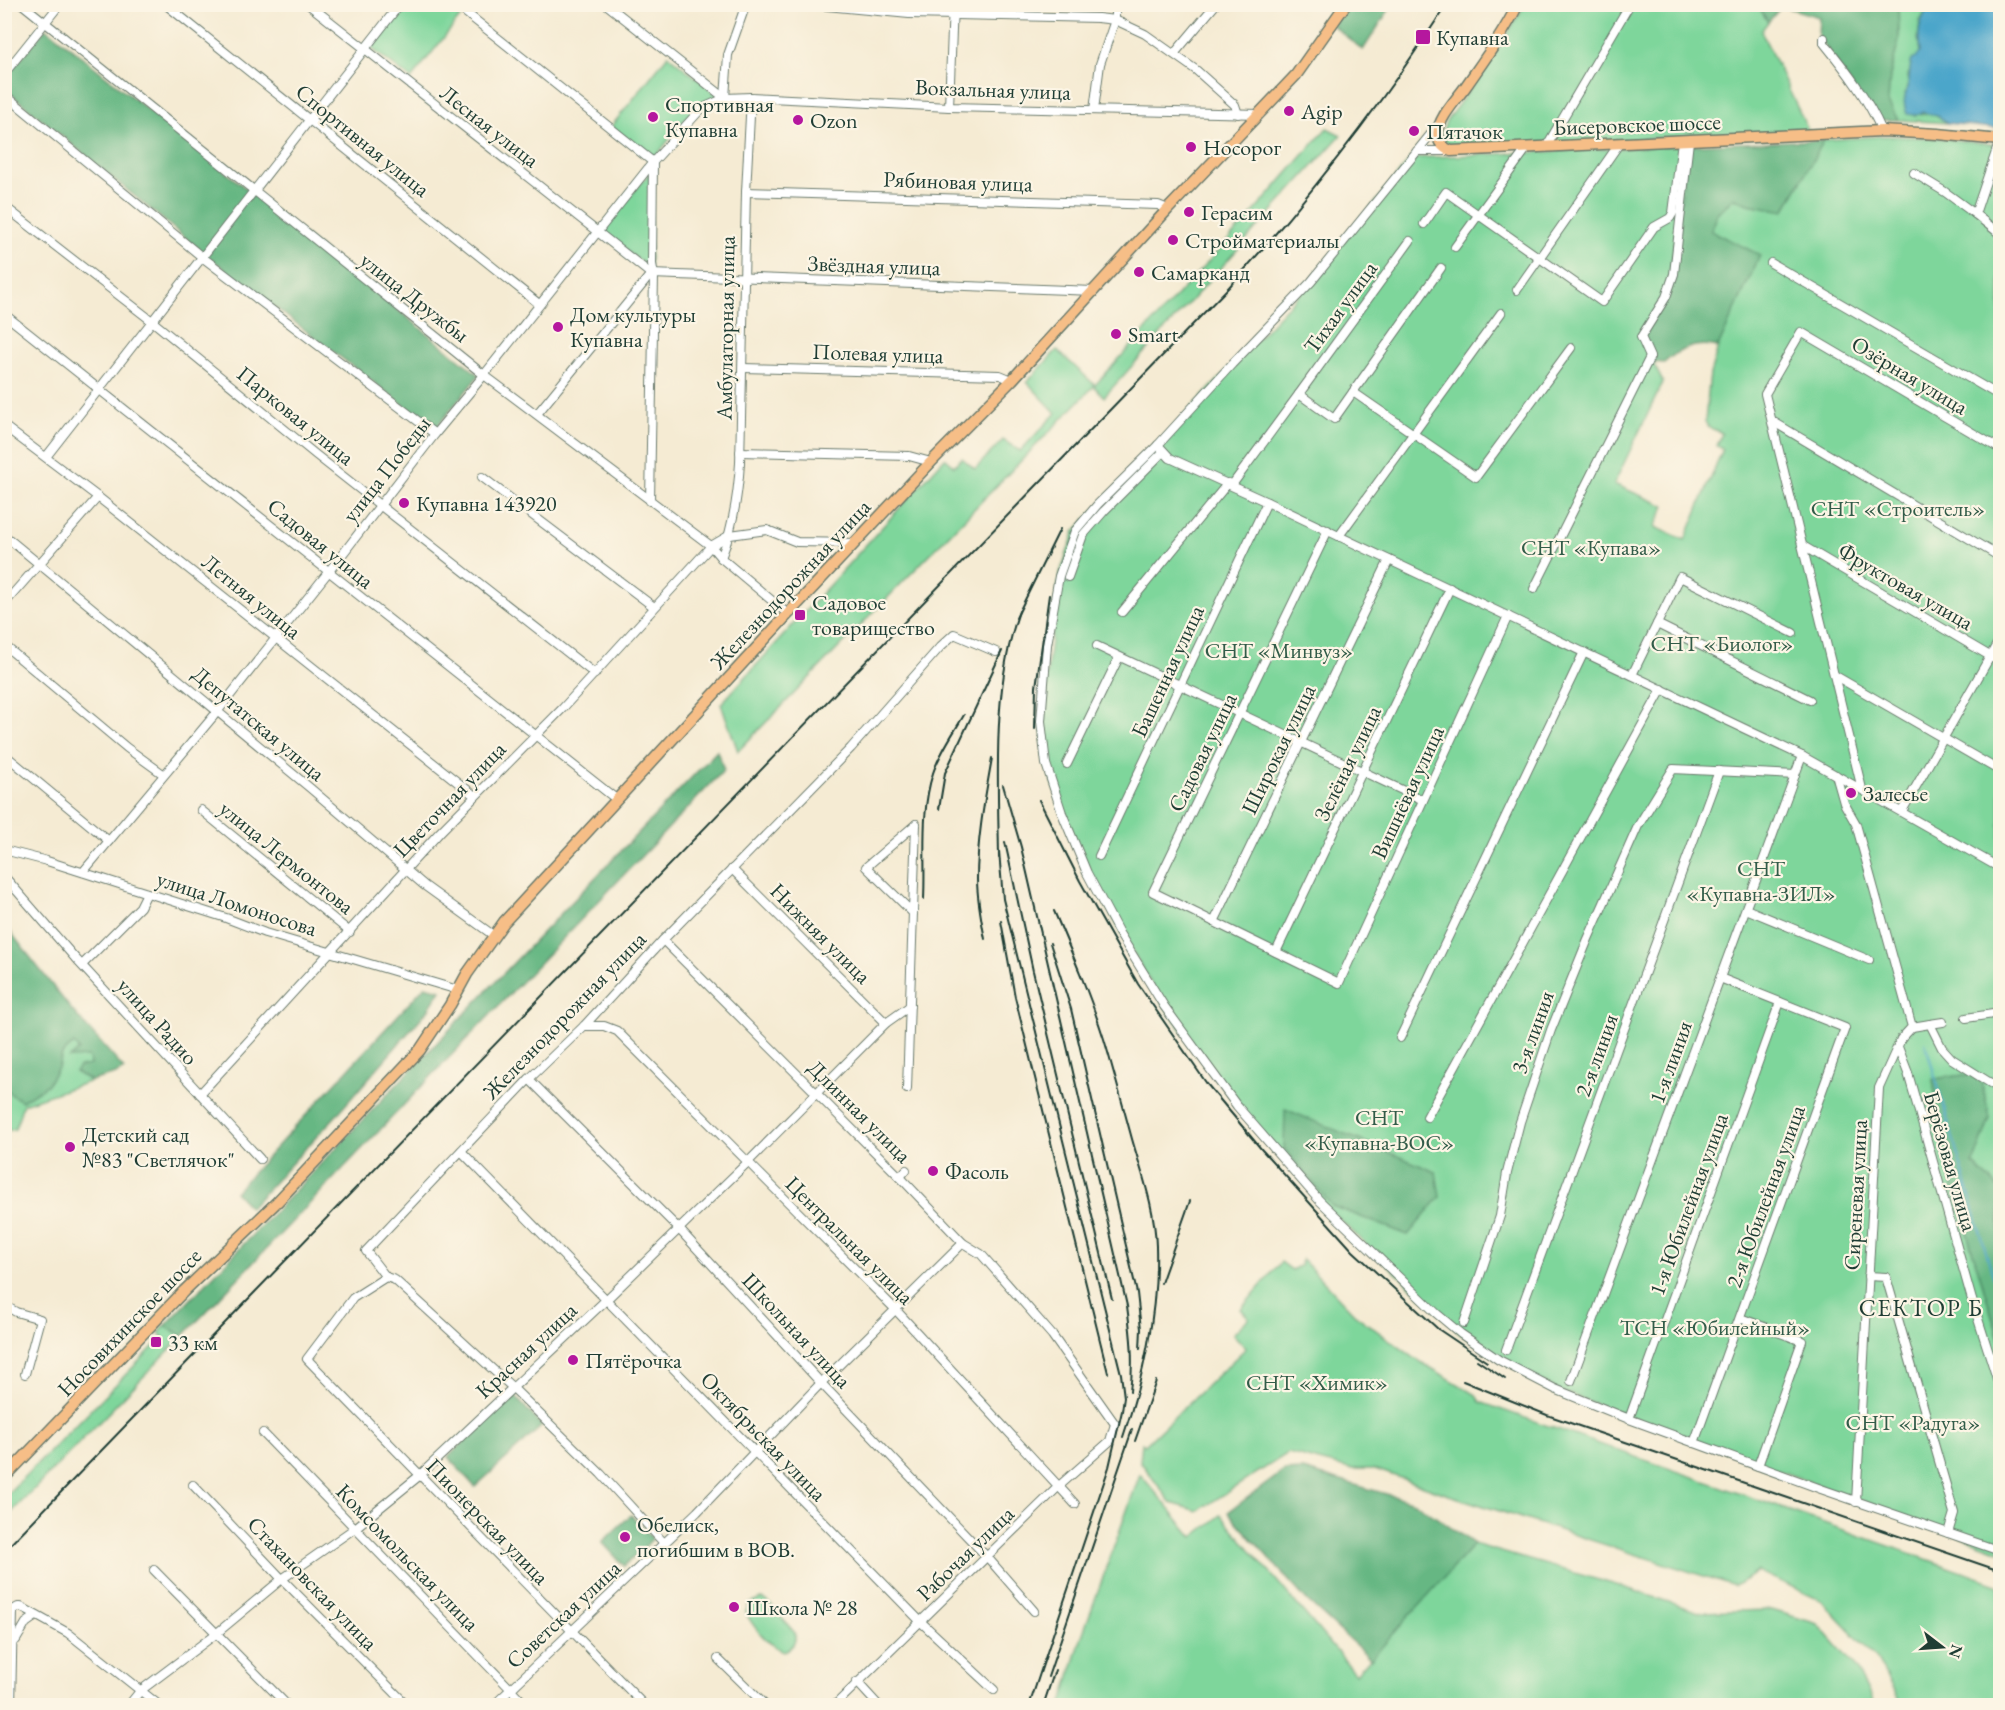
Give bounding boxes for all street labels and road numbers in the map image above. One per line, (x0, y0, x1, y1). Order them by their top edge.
street label: Вокзальная улица (914, 72, 1072, 107)
street label: Спортивная улица (290, 77, 436, 204)
street label: Лесная улица (434, 78, 545, 174)
street label: Бисеровское шоссе (1553, 107, 1722, 142)
street label: Рябиновая улица (883, 164, 1033, 199)
street label: Амбулаторная улица (709, 235, 742, 421)
street label: улица Дружбы (354, 246, 475, 349)
street label: Звёздная улица (807, 249, 941, 282)
street label: Тихая улица (1297, 255, 1384, 359)
street label: Озёрная улица (1846, 329, 1974, 422)
street label: Полевая улица (812, 337, 944, 370)
street label: Парковая улица (231, 359, 361, 472)
street label: улица Победы (336, 410, 437, 528)
street label: Садовая улица (261, 492, 380, 595)
street label: Железнодорожная улица (703, 493, 877, 677)
street label: Фруктовая улица (1833, 536, 1979, 637)
street label: Летняя улица (196, 547, 308, 646)
street label: Башенная улица (1124, 600, 1211, 742)
street label: Депутатская улица (186, 659, 331, 788)
street label: Широкая улица (1234, 679, 1323, 819)
street label: Садовая улица (1161, 688, 1244, 817)
street label: Зелёная улица (1307, 701, 1388, 826)
street label: Вишнёвая улица (1364, 721, 1451, 863)
street label: Цветочная улица (387, 735, 512, 864)
street label: улица Лермонтова (213, 794, 360, 921)
street label: улица Ломоносова (153, 864, 321, 943)
street label: Нижняя улица (764, 877, 878, 990)
street label: Железнодорожная улица (476, 925, 652, 1106)
street label: улица Радио (111, 971, 205, 1071)
street label: 3-я линия (1504, 987, 1561, 1078)
street label: 2-я линия (1568, 1010, 1625, 1101)
street label: 1-я линия (1642, 1017, 1699, 1108)
street label: Длинная улица (802, 1053, 918, 1169)
street label: Берёзовая улица (1917, 1088, 1984, 1235)
street label: 2-я Юбилейная улица (1719, 1101, 1812, 1291)
street label: 1-я Юбилейная улица (1642, 1109, 1735, 1299)
street label: Сиреневая улица (1837, 1119, 1874, 1271)
street label: Центральная улица (779, 1170, 920, 1311)
street label: Носовихинское шоссе (51, 1242, 208, 1403)
street label: Школьная улица (736, 1266, 858, 1395)
street label: Красная улица (469, 1296, 583, 1405)
street label: Октябрьская улица (694, 1365, 833, 1508)
street label: Пионерская улица (420, 1452, 556, 1591)
street label: Комсомольская улица (330, 1477, 486, 1638)
street label: Рабочая улица (910, 1499, 1021, 1607)
street label: Стахановская улица (241, 1510, 384, 1657)
street label: Советская улица (500, 1554, 627, 1675)

